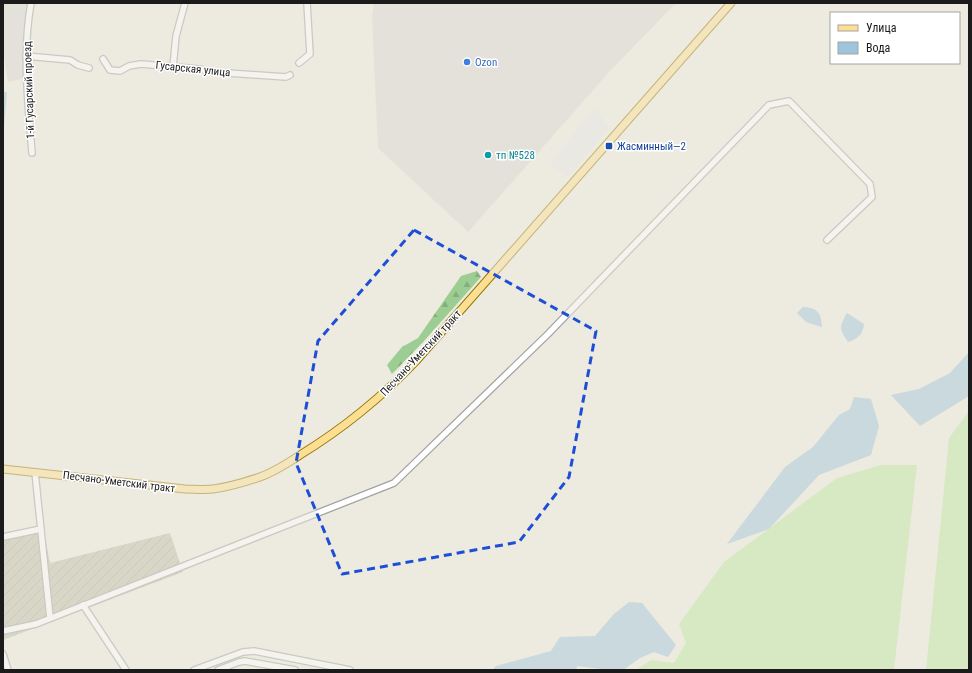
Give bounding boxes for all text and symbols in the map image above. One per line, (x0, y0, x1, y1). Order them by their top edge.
legend (830, 12, 960, 64)
text: Улица (866, 21, 897, 35)
street label: 1-й Гусарский проезд (21, 41, 37, 139)
text: Вода (866, 41, 891, 55)
place label: Ozon (475, 56, 497, 69)
marker: Ozon (462, 57, 472, 67)
street label: Гусарская улица (155, 59, 231, 79)
place label: Жасминный—2 (617, 140, 686, 153)
marker: Жасминный—2 (604, 141, 614, 151)
place label: тп №528 (496, 149, 535, 162)
marker: тп №528 (483, 150, 493, 160)
street label: Песчано-Уметский тракт (378, 307, 464, 399)
street label: Песчано-Уметский тракт (62, 469, 176, 495)

